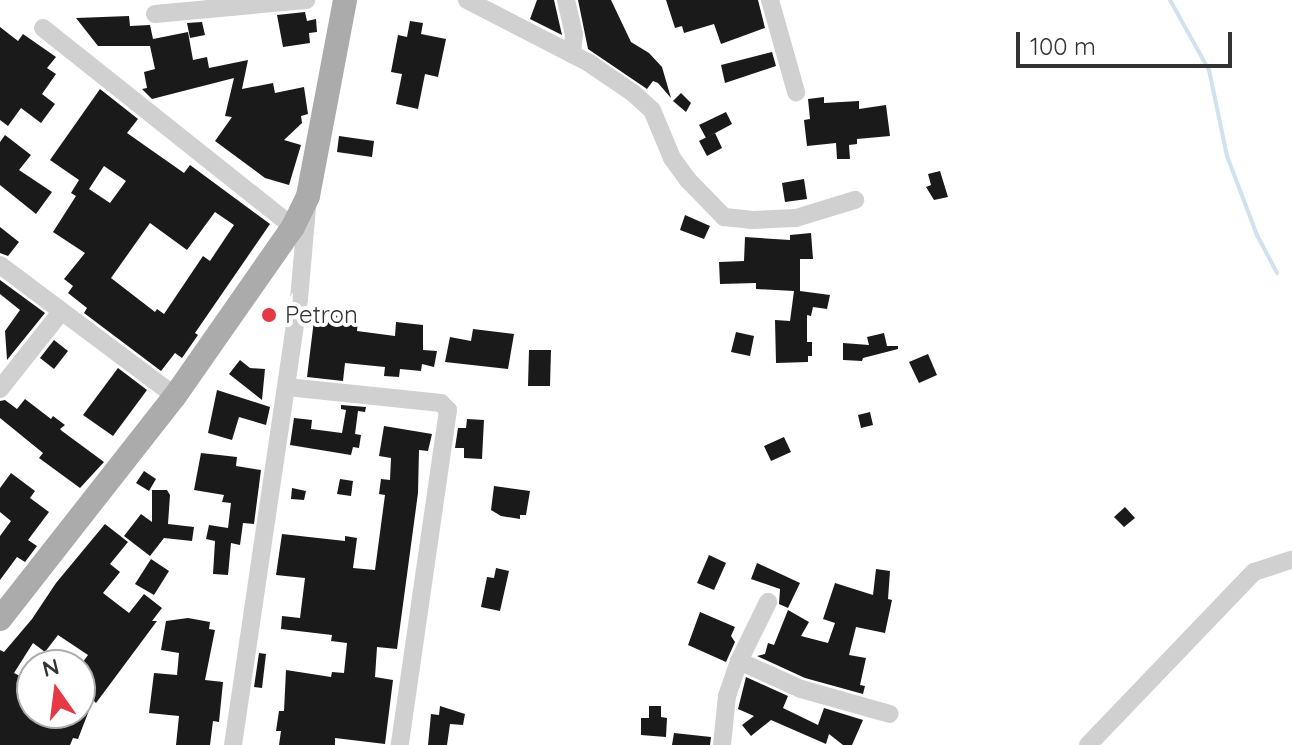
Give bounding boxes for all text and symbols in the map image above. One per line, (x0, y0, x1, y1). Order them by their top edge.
scale bar (1020, 16, 1236, 66)
text: 100 m (1030, 31, 1096, 61)
place label: Petron (285, 301, 358, 329)
marker: Petron (260, 306, 278, 324)
north arrow (16, 649, 96, 729)
text: N (39, 652, 62, 683)

